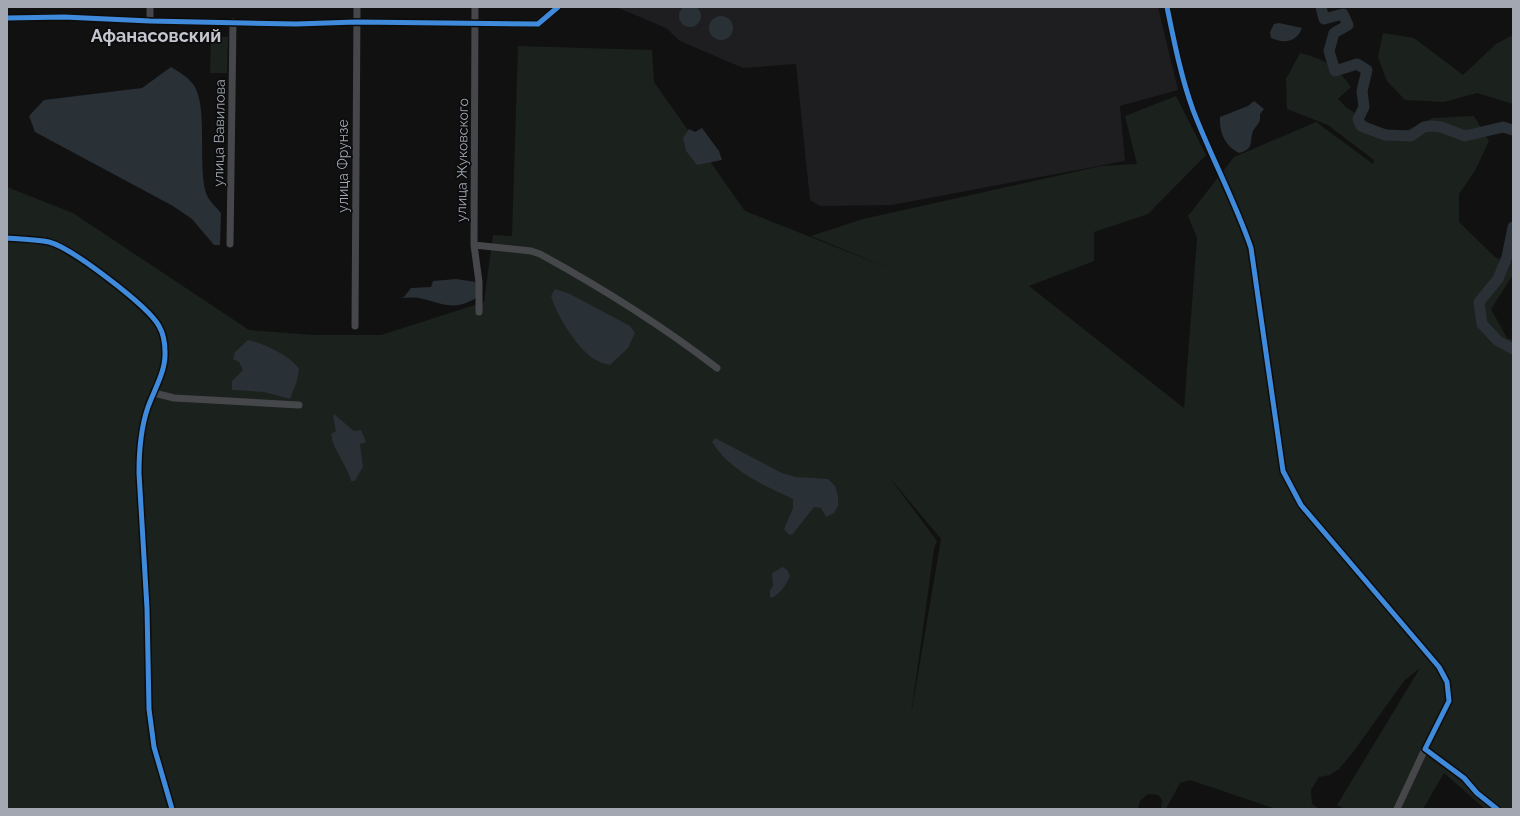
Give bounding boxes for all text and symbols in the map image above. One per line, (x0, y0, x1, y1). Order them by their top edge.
district label: Афанасовский (91, 25, 221, 46)
street label: улица Вавилова (210, 79, 228, 187)
street label: улица Жуковского (453, 98, 471, 222)
street label: улица Фрунзе (335, 119, 351, 213)

